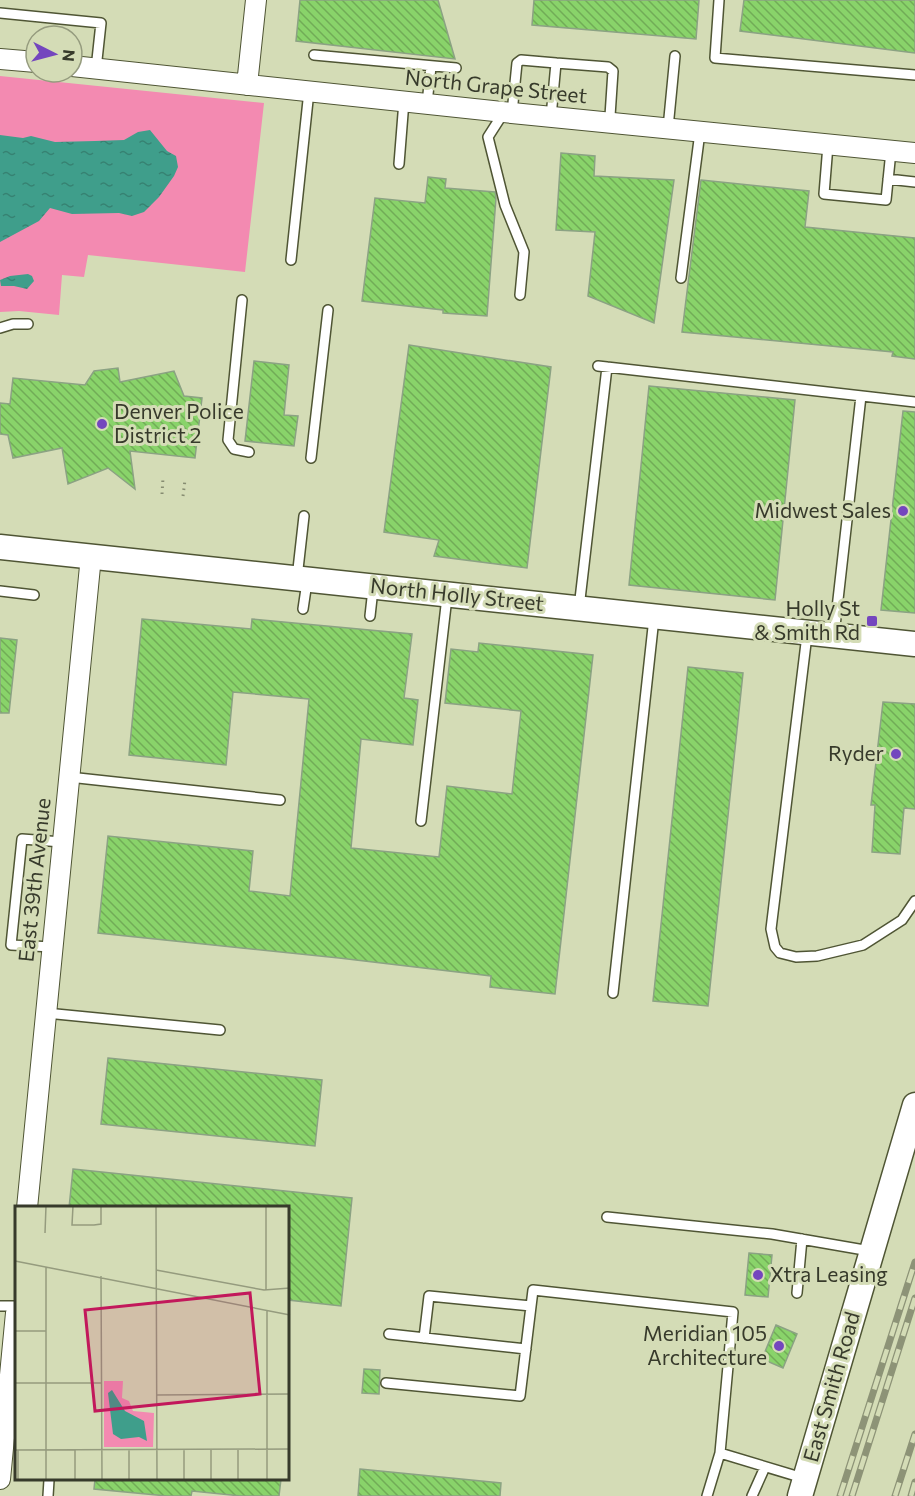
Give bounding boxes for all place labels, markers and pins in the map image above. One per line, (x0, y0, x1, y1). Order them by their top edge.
place label: Denver Police District 2 (114, 398, 244, 447)
marker: Denver Police District 2 (95, 417, 109, 431)
place label: Midwest Sales (754, 497, 891, 522)
marker: Midwest Sales (896, 504, 910, 518)
place label: Holly St & Smith Rd (754, 595, 860, 644)
marker: Holly St & Smith Rd (865, 614, 879, 628)
place label: Ryder (828, 740, 884, 765)
marker: Ryder (889, 747, 903, 761)
place label: Xtra Leasing (770, 1261, 888, 1286)
marker: Xtra Leasing (751, 1268, 765, 1282)
place label: Meridian 105 Architecture (643, 1320, 767, 1369)
marker: Meridian 105 Architecture (772, 1339, 786, 1353)

